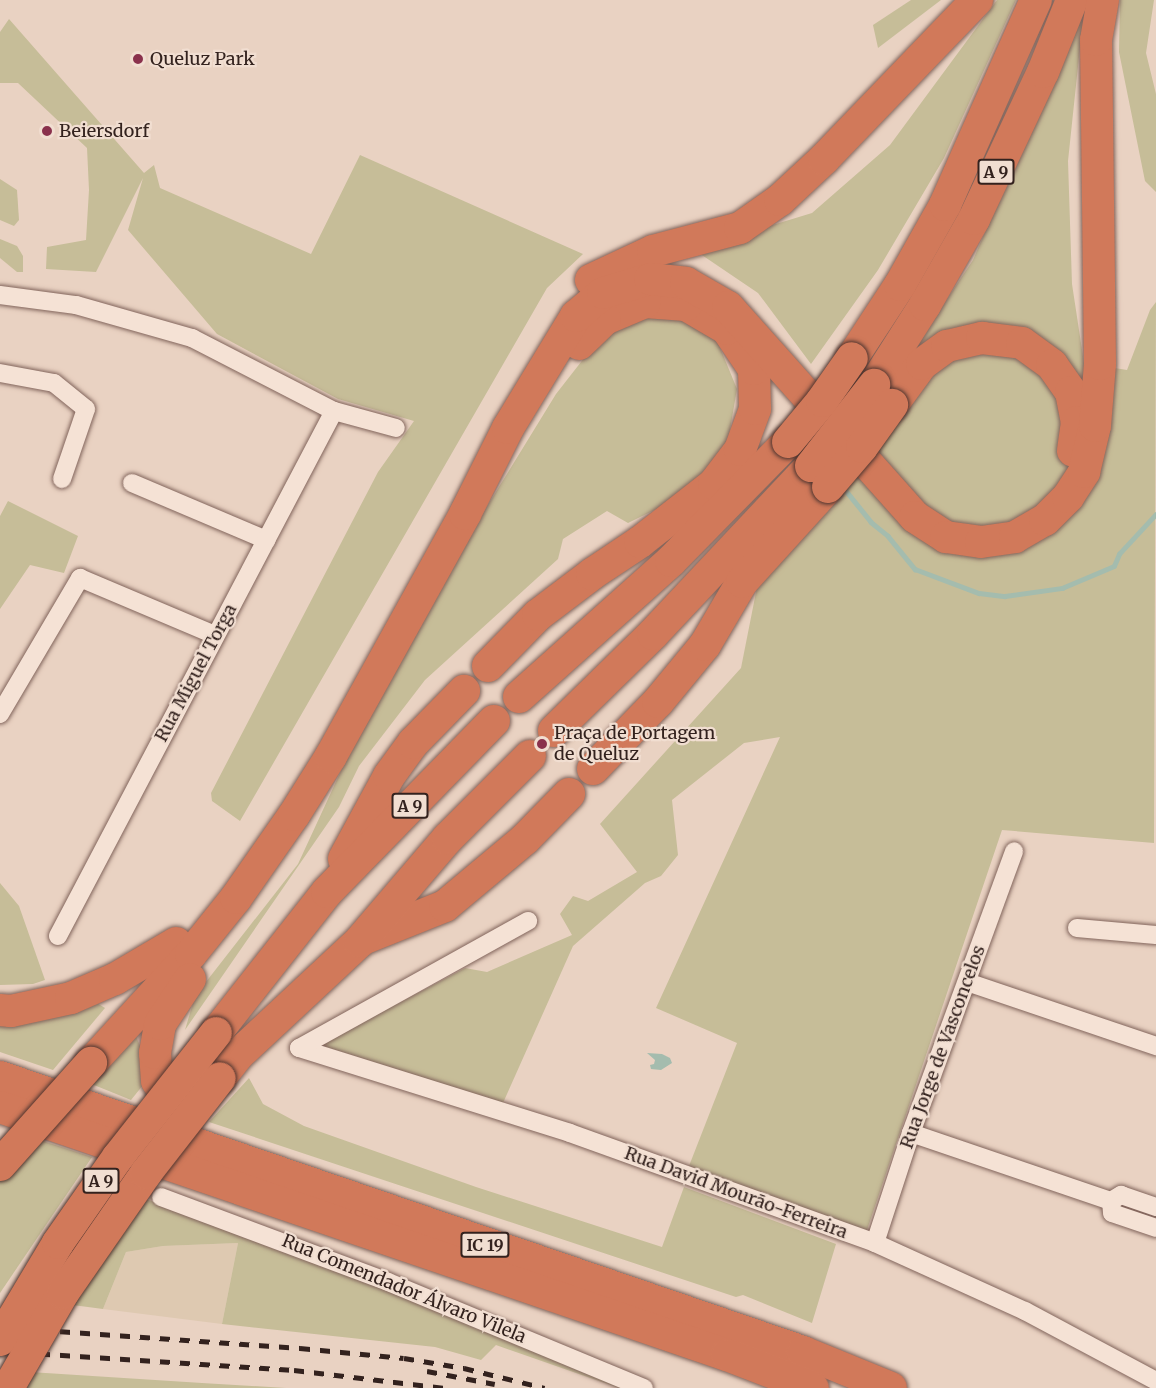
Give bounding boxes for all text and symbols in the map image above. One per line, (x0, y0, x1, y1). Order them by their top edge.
place label: Queluz Park (150, 48, 255, 70)
marker: Queluz Park (131, 52, 145, 66)
place label: Beiersdorf (59, 120, 149, 142)
marker: Beiersdorf (40, 124, 54, 138)
road number: A 9 (976, 159, 1016, 185)
street label: Rua Miguel Torga (151, 600, 241, 746)
place label: Praça de Portagem de Queluz (554, 723, 715, 766)
marker: Praça de Portagem de Queluz (535, 737, 549, 751)
road number: A 9 (390, 793, 430, 819)
street label: Rua Jorge de Vasconcelos (896, 942, 990, 1152)
street label: Rua David Mourão-Ferreira (622, 1143, 850, 1243)
road number: A 9 (82, 1168, 120, 1194)
street label: Rua Comendador Álvaro Vilela (279, 1230, 529, 1348)
road number: IC 19 (460, 1232, 510, 1258)

